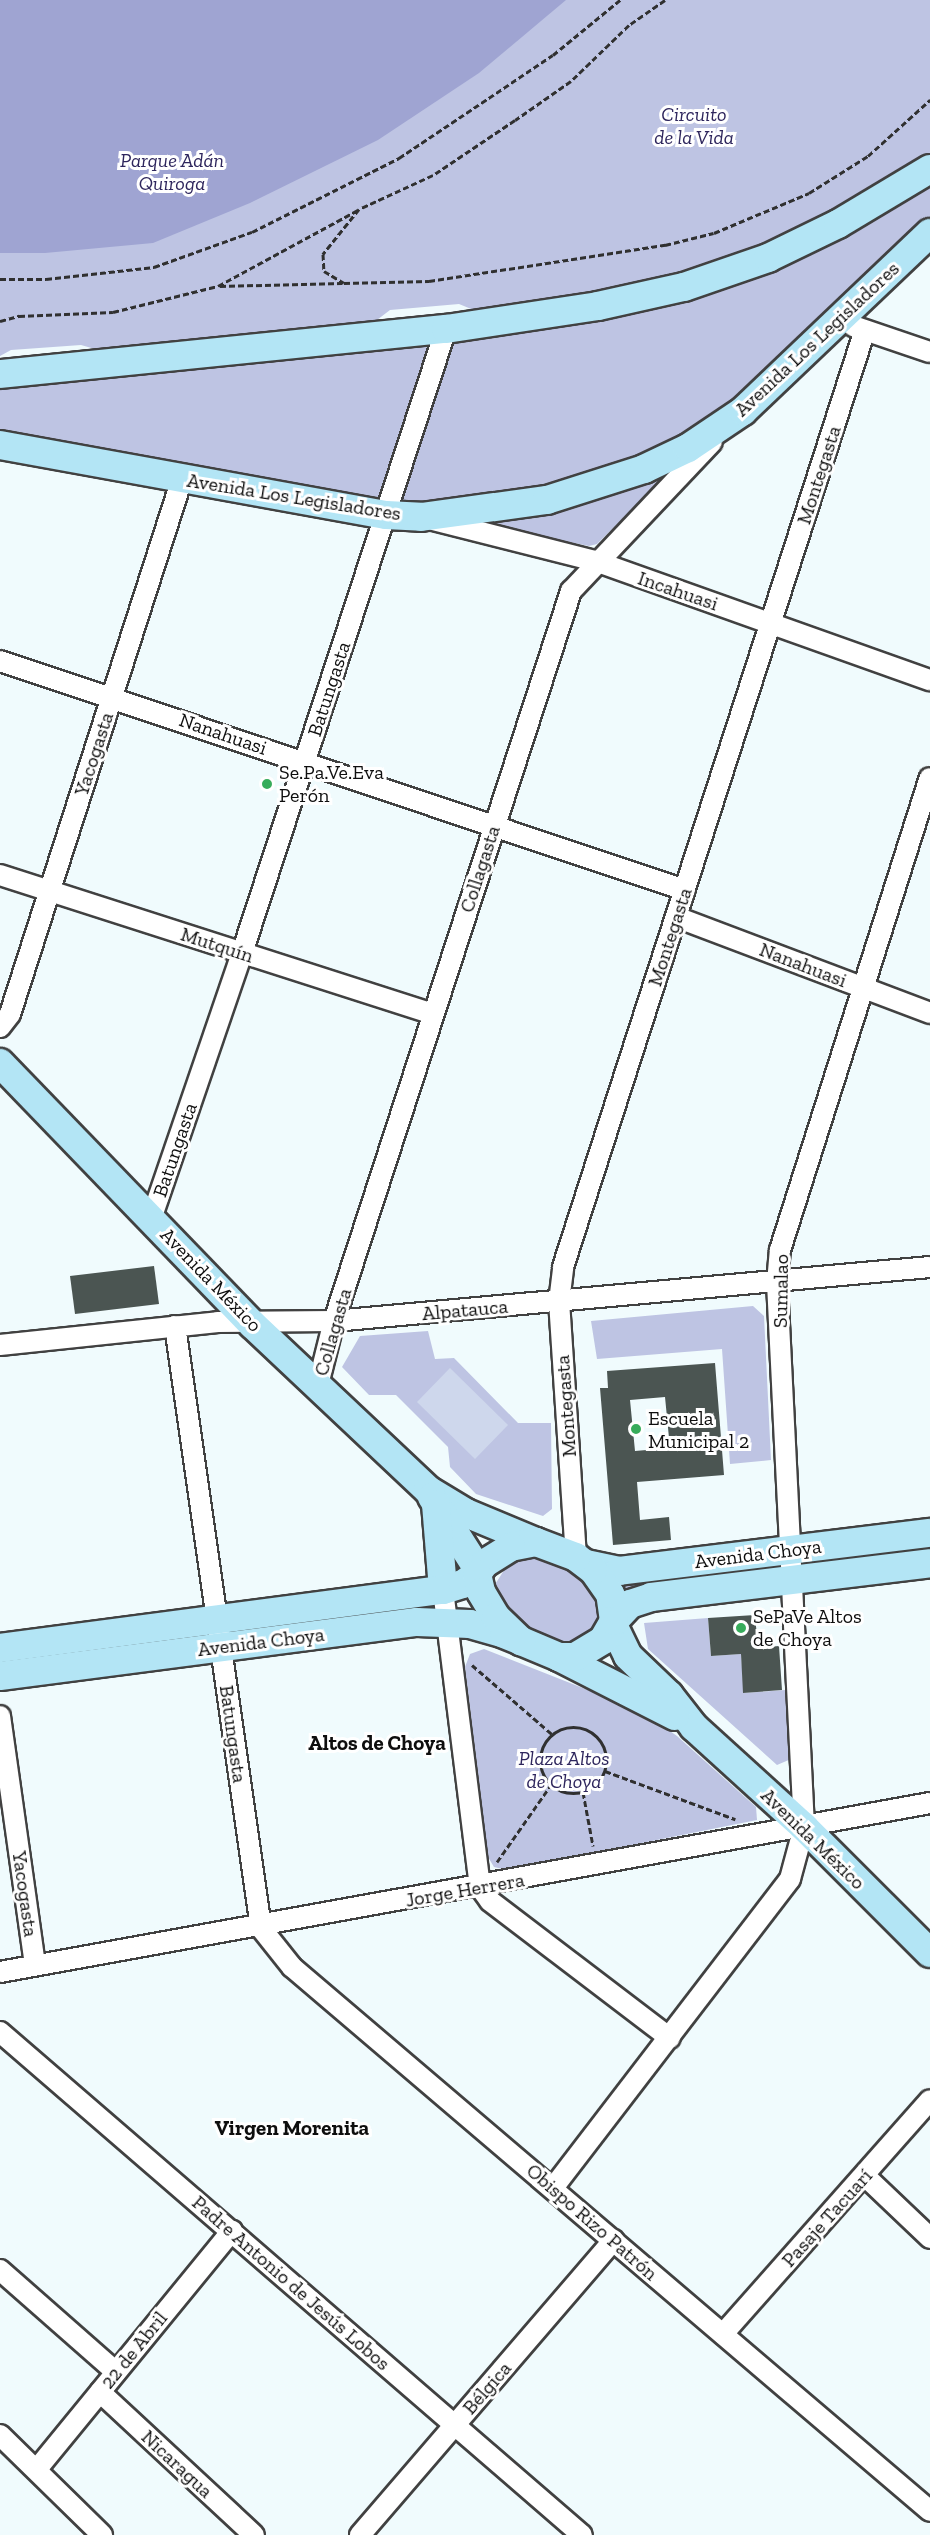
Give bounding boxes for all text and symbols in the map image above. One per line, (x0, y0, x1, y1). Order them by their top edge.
park label: Circuito de la Vida (654, 103, 734, 150)
park label: Parque Adán Quiroga (120, 148, 224, 195)
street label: Avenida Los Legisladores (730, 256, 904, 422)
street label: Montegasta (792, 423, 846, 527)
street label: Avenida Los Legisladores (185, 468, 403, 526)
street label: Incahuasi (635, 566, 721, 616)
street label: Batungasta (302, 639, 356, 739)
street label: Nanahuasi (176, 708, 270, 760)
street label: Yacogasta (69, 709, 119, 799)
place label: Se.Pa.Ve.Eva Perón (279, 760, 384, 807)
marker: Se.Pa.Ve.Eva Perón (260, 777, 274, 791)
street label: Collagasta (455, 823, 505, 915)
street label: Montegasta (643, 885, 697, 989)
street label: Mutquín (178, 922, 256, 968)
street label: Nanahuasi (756, 937, 850, 993)
street label: Batungasta (148, 1100, 202, 1200)
street label: Avenida México (155, 1223, 267, 1337)
street label: Sumalao (768, 1254, 794, 1328)
street label: Collagasta (309, 1285, 357, 1379)
street label: Alpatauca (421, 1294, 509, 1326)
street label: Montegasta (550, 1354, 582, 1458)
place label: Escuela Municipal 2 (648, 1406, 749, 1453)
marker: Escuela Municipal 2 (629, 1422, 643, 1436)
street label: Avenida Choya (693, 1534, 823, 1574)
place label: SePaVe Altos de Choya (753, 1604, 862, 1651)
marker: SePaVe Altos de Choya (734, 1621, 748, 1635)
street label: Avenida Choya (196, 1622, 326, 1662)
street label: Batungasta (214, 1684, 252, 1784)
district label: Altos de Choya (308, 1730, 446, 1756)
park label: Plaza Altos de Choya (518, 1746, 610, 1793)
street label: Avenida México (756, 1783, 870, 1895)
street label: Yacogasta (7, 1850, 43, 1938)
street label: Jorge Herrera (404, 1868, 526, 1912)
district label: Virgen Morenita (215, 2115, 369, 2141)
street label: Obispo Rizo Patrón (522, 2159, 662, 2285)
street label: Pasaje Tacuarí (777, 2164, 877, 2272)
street label: Padre Antonio de Jesús Lobos (187, 2190, 395, 2376)
street label: 22 de Abril (95, 2306, 173, 2394)
street label: Bélgica (458, 2357, 516, 2419)
street label: Nicaragua (136, 2425, 218, 2503)

